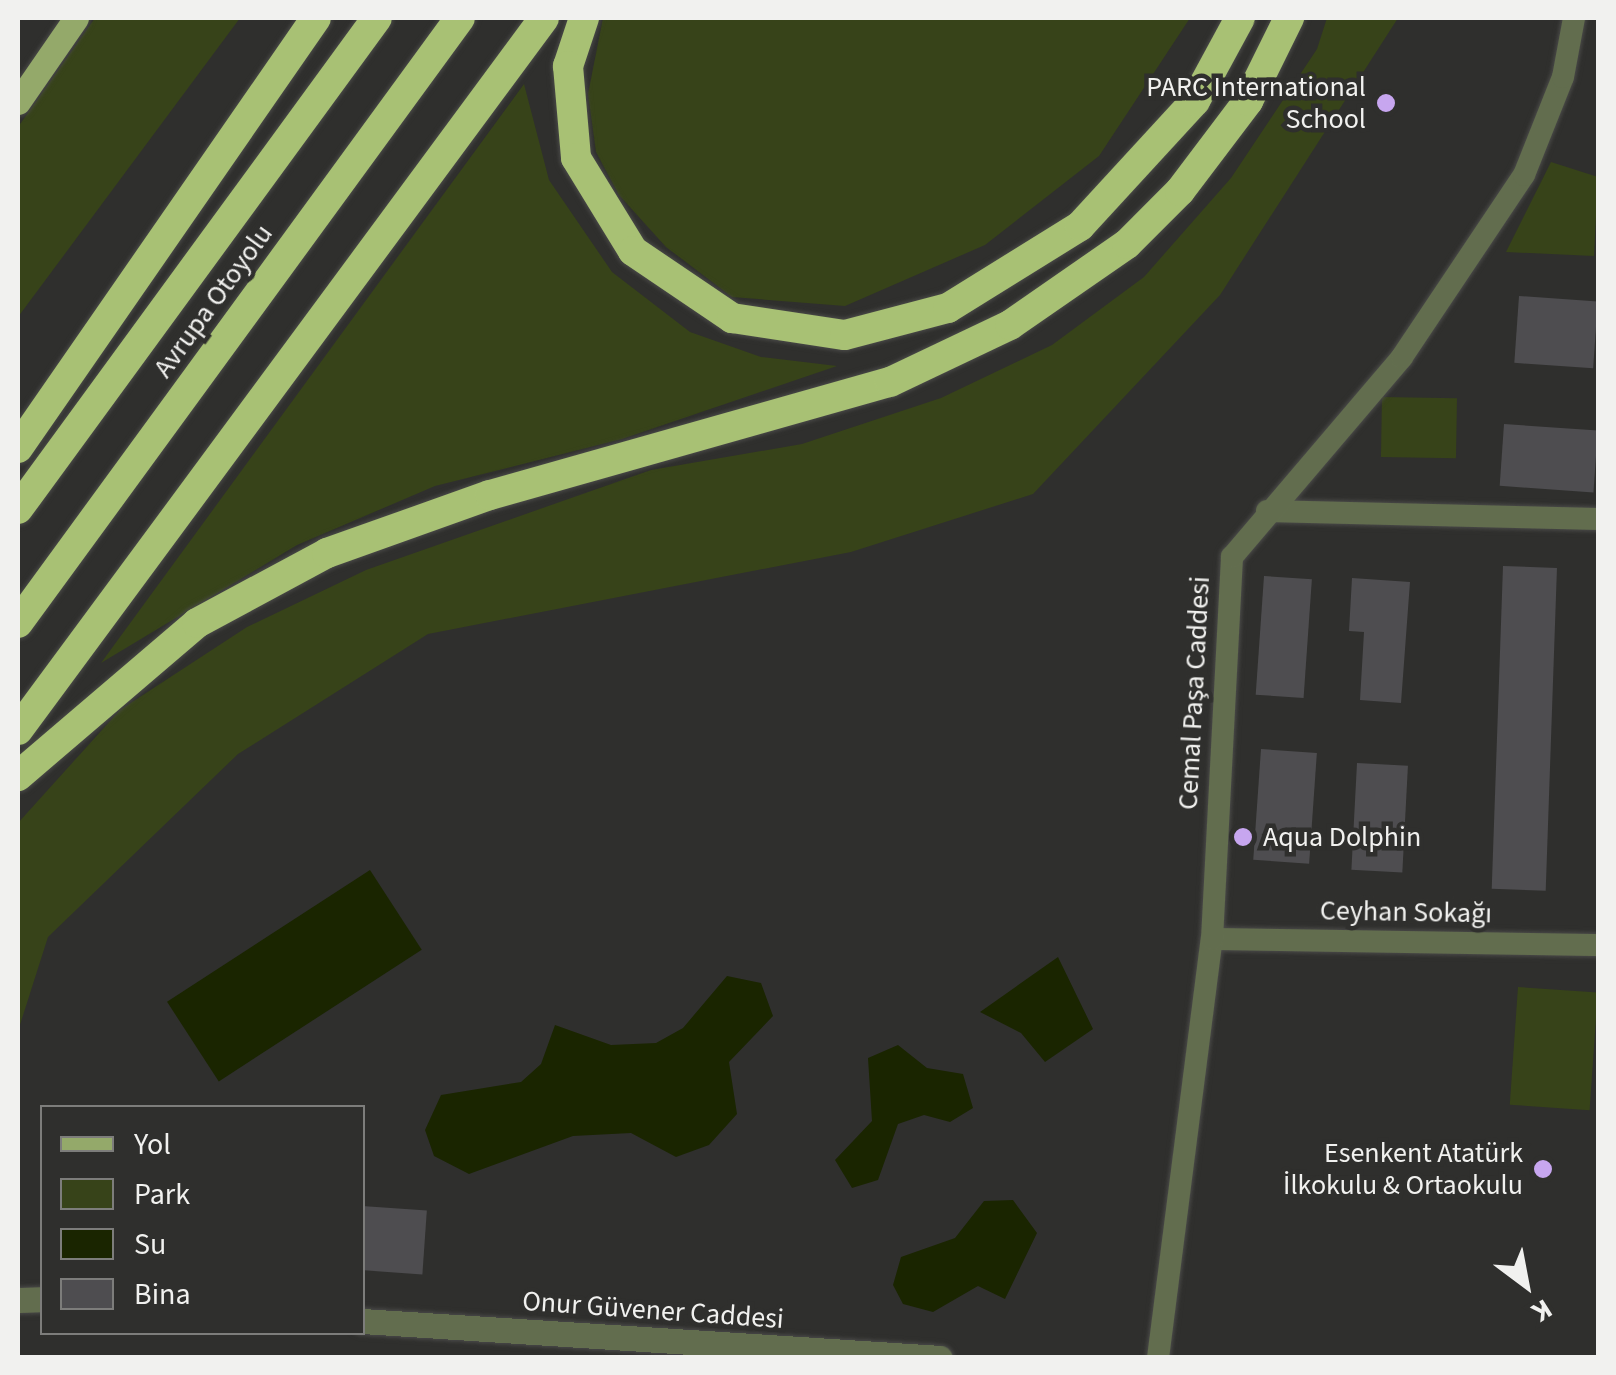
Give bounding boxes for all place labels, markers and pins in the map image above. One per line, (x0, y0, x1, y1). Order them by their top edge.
place label: PARC International School (1146, 70, 1366, 136)
marker: PARC International School (1375, 92, 1397, 114)
place label: Aqua Dolphin (1263, 820, 1421, 854)
marker: Aqua Dolphin (1232, 826, 1254, 848)
place label: Esenkent Atatürk İlkokulu & Ortaokulu (1283, 1136, 1523, 1202)
marker: Esenkent Atatürk İlkokulu & Ortaokulu (1532, 1158, 1554, 1180)

